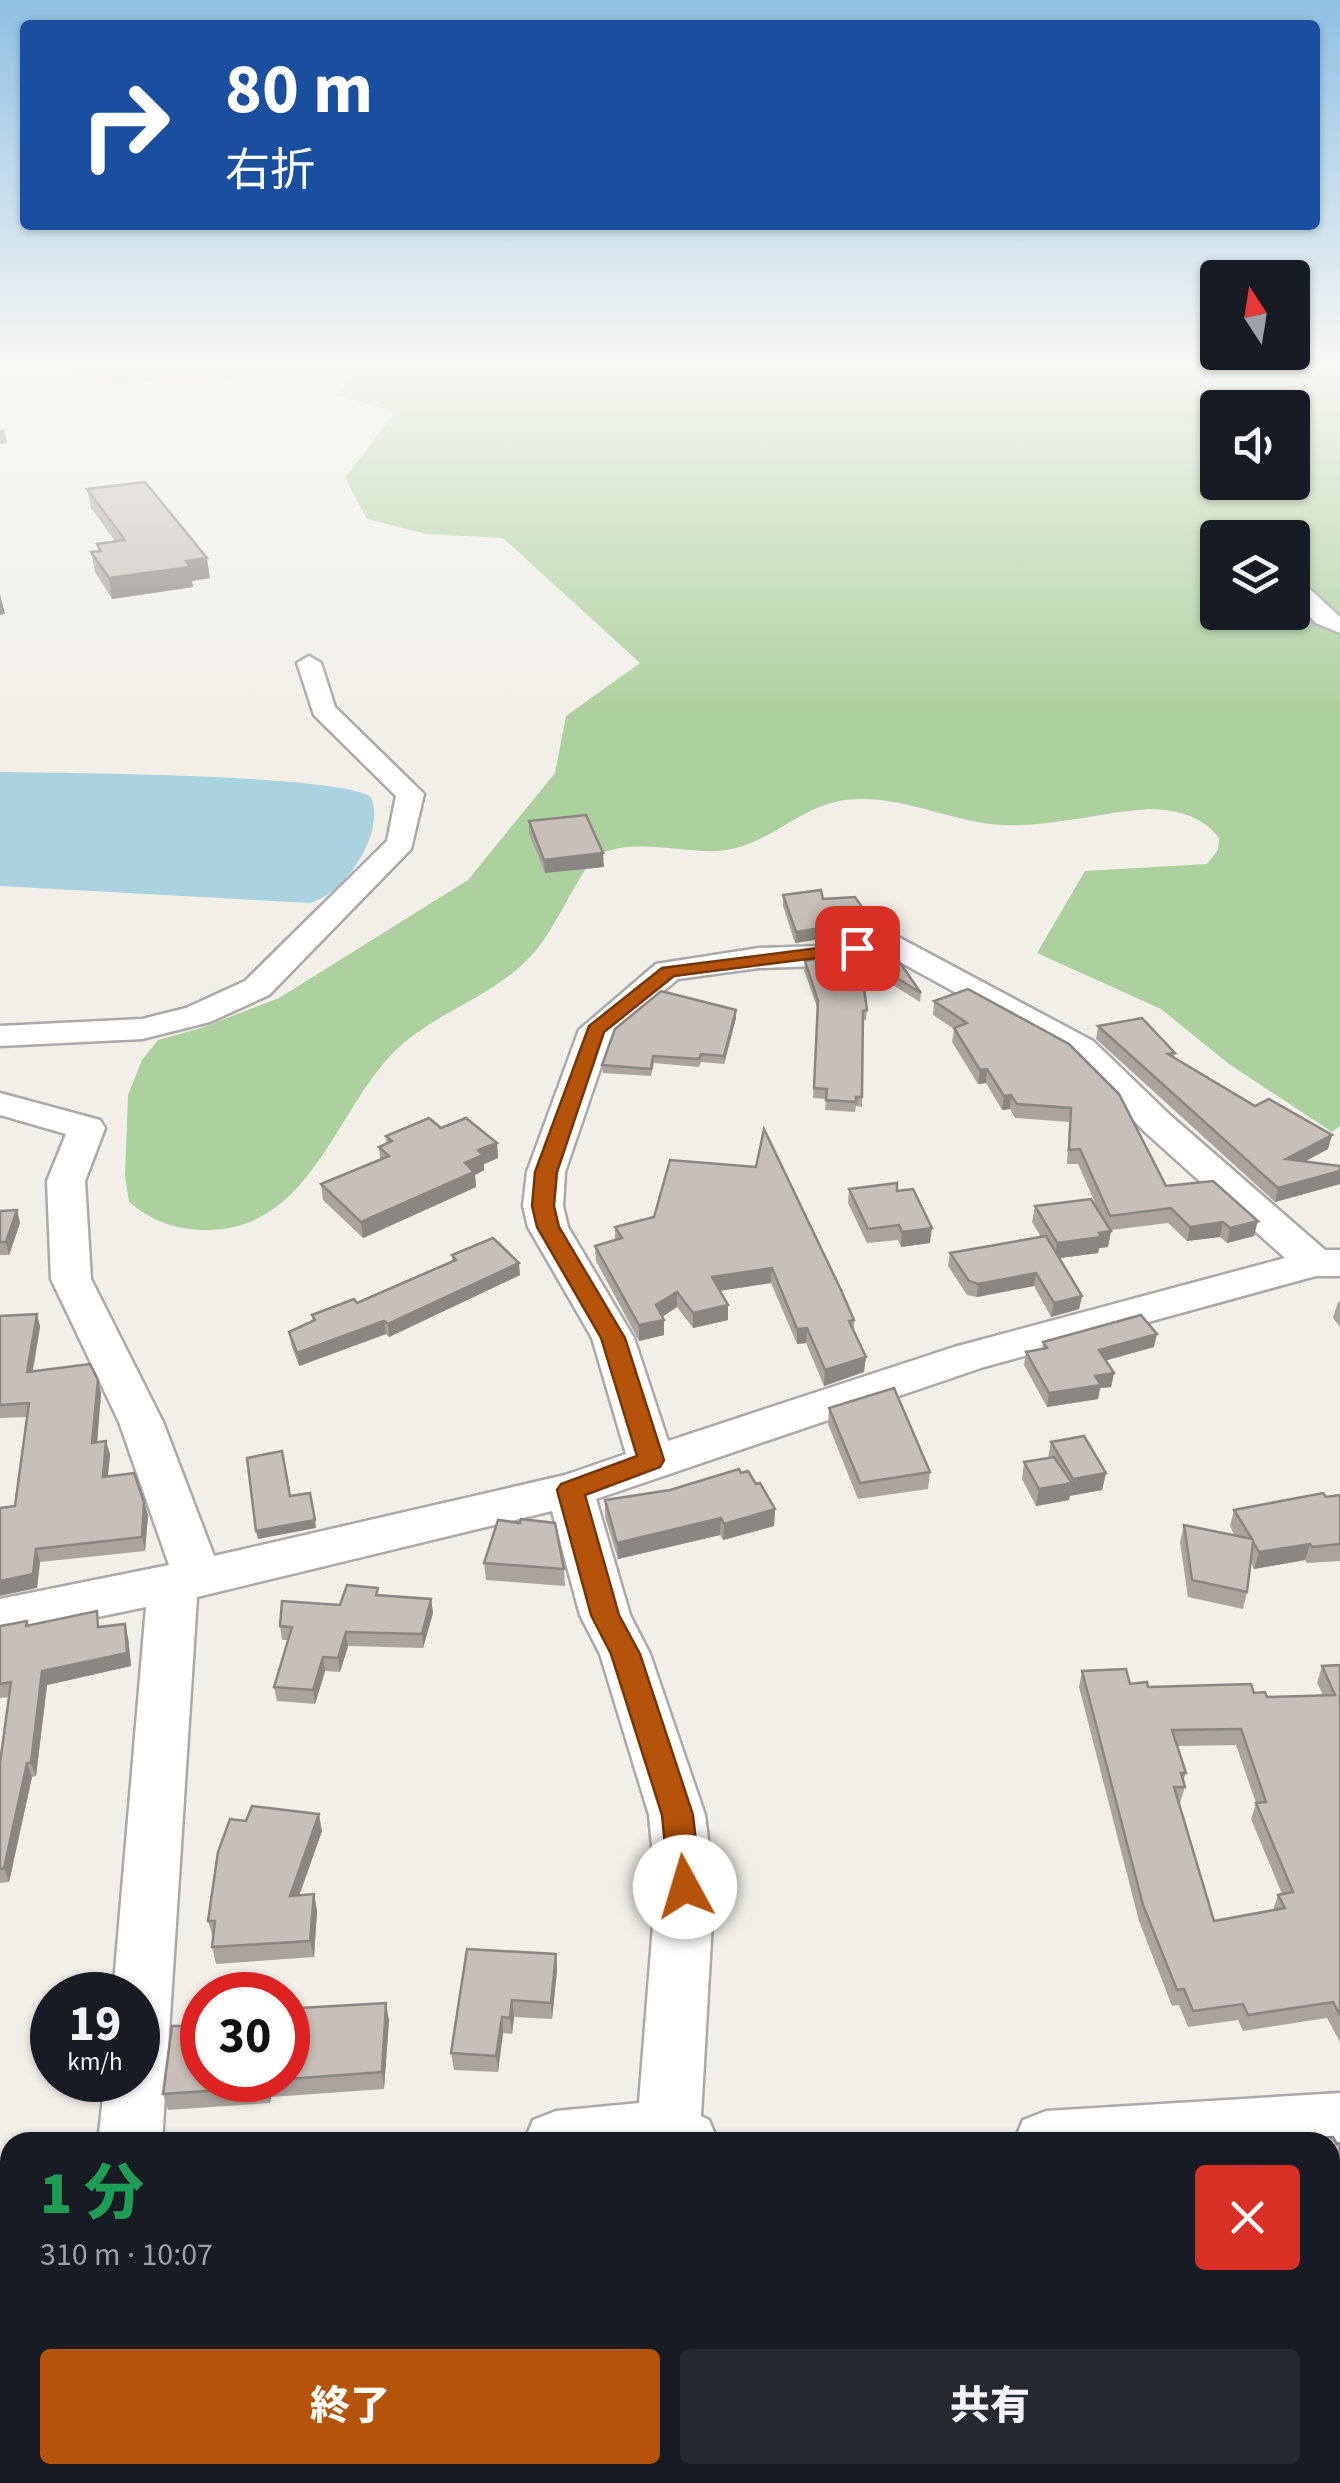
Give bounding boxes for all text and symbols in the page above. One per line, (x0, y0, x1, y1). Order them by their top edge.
text: 80 m (225, 40, 373, 140)
icon: right (60, 60, 190, 190)
text: 右折 (225, 139, 315, 203)
north arrow (1200, 260, 1310, 370)
map controls (1200, 260, 1310, 630)
button: sound (1200, 390, 1310, 500)
button: layers (1200, 520, 1310, 630)
pin (815, 906, 900, 991)
icon: arrive (830, 921, 885, 976)
position arrow (633, 1835, 737, 1939)
speed limit sign: 30 (180, 1972, 310, 2102)
text: 19 (69, 1989, 121, 2060)
text: km/h (67, 2044, 123, 2080)
text: 1 分 (40, 2152, 144, 2237)
button: close (1195, 2165, 1300, 2270)
text: 310 m · 10:07 (40, 2232, 213, 2278)
button: 終了 (40, 2349, 660, 2464)
button: 共有 (680, 2349, 1300, 2464)

